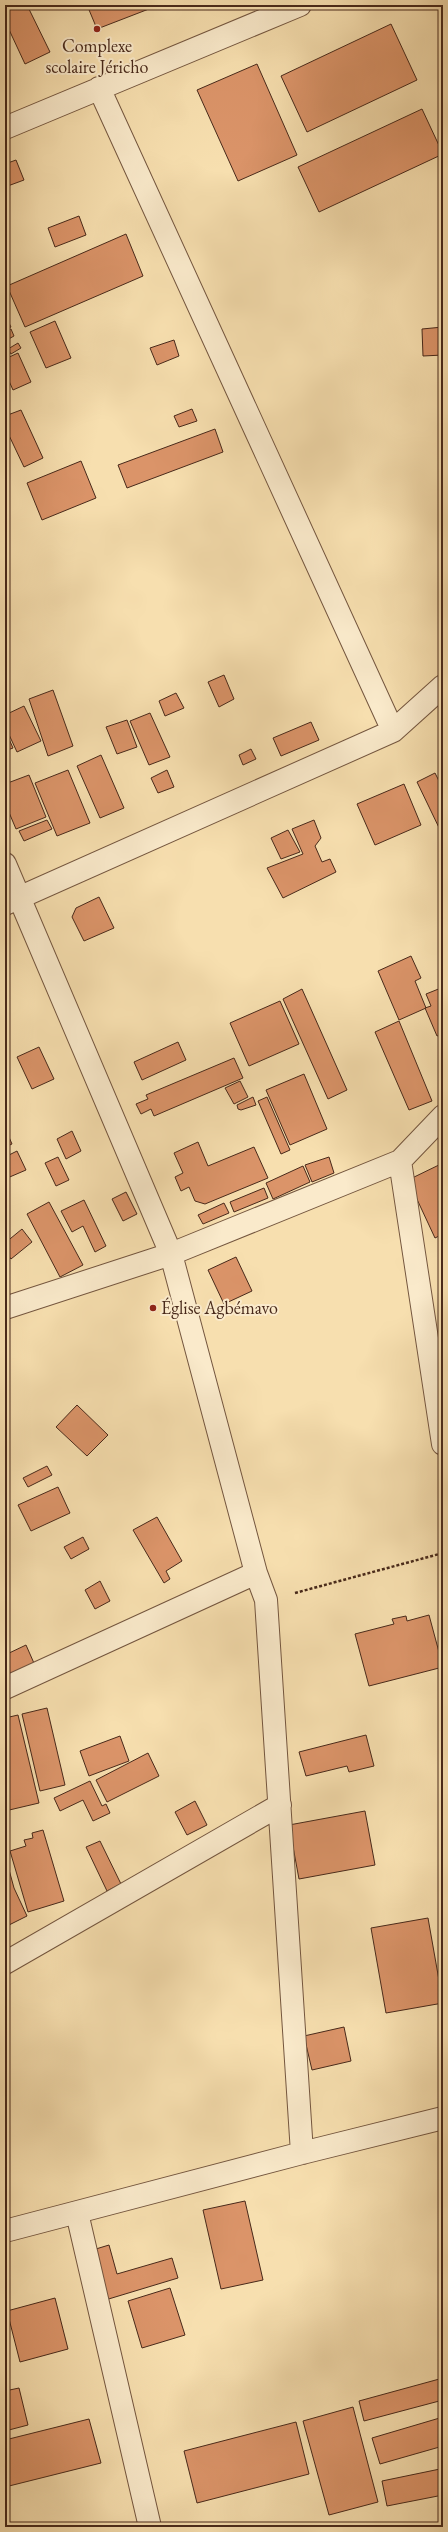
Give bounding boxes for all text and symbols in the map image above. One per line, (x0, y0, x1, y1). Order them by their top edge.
marker: Complexe scolaire Jéricho (92, 24, 102, 34)
place label: Complexe scolaire Jéricho (45, 34, 149, 78)
place label: Église Agbémavo (161, 1296, 278, 1319)
marker: Église Agbémavo (148, 1303, 158, 1313)

